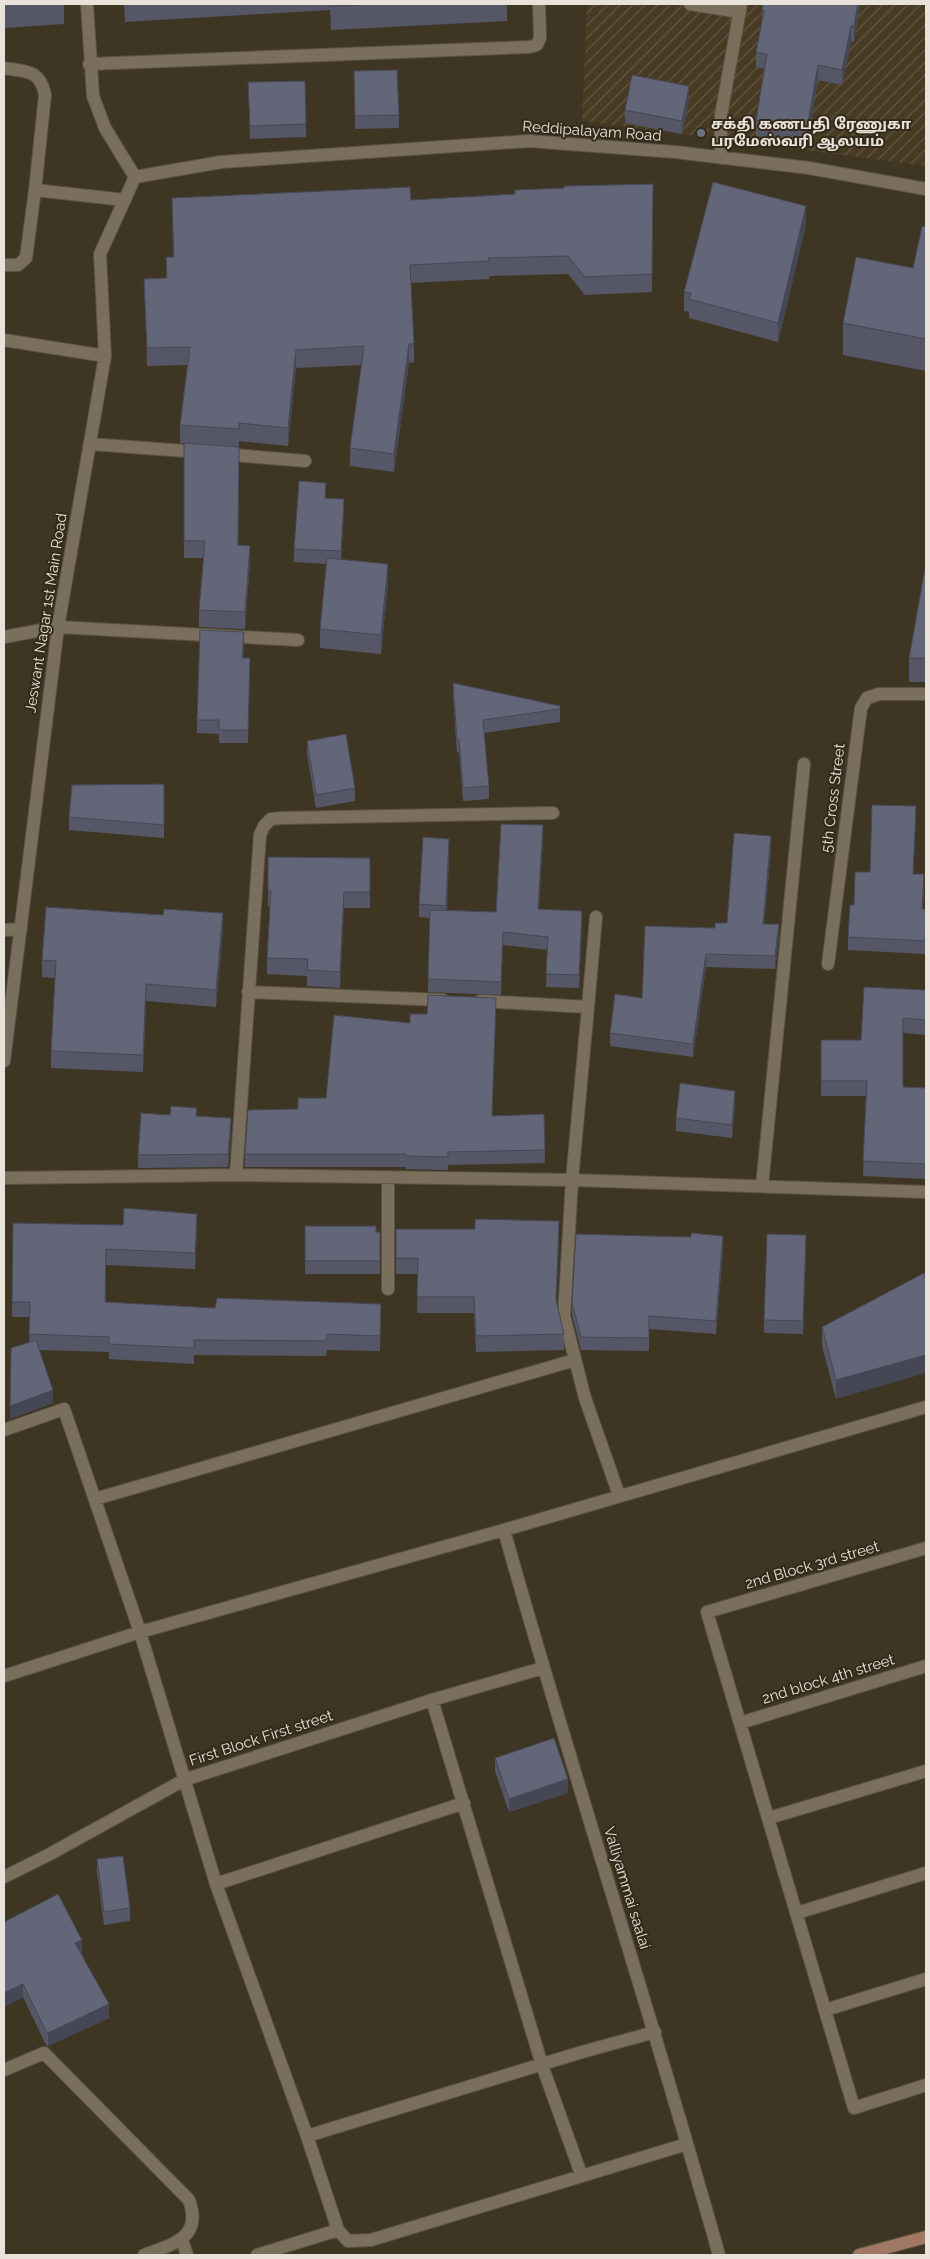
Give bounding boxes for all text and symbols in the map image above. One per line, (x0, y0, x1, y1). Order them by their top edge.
place label: சக்தி கணபதி ரேணுகா பரமேஸ்வரி ஆலயம் (711, 115, 912, 151)
street label: Reddipalayam Road (522, 117, 662, 145)
marker: சக்தி கணபதி ரேணுகா பரமேஸ்வரி ஆலயம் (695, 127, 707, 139)
street label: Jeswant Nagar 1st Main Road (21, 512, 71, 714)
street label: 5th Cross Street (817, 742, 849, 854)
street label: 2nd Block 3rd street (743, 1537, 881, 1593)
street label: 2nd block 4th street (760, 1650, 896, 1708)
street label: First Block First street (187, 1706, 335, 1770)
street label: Valliyammai saalai (600, 1825, 654, 1951)

